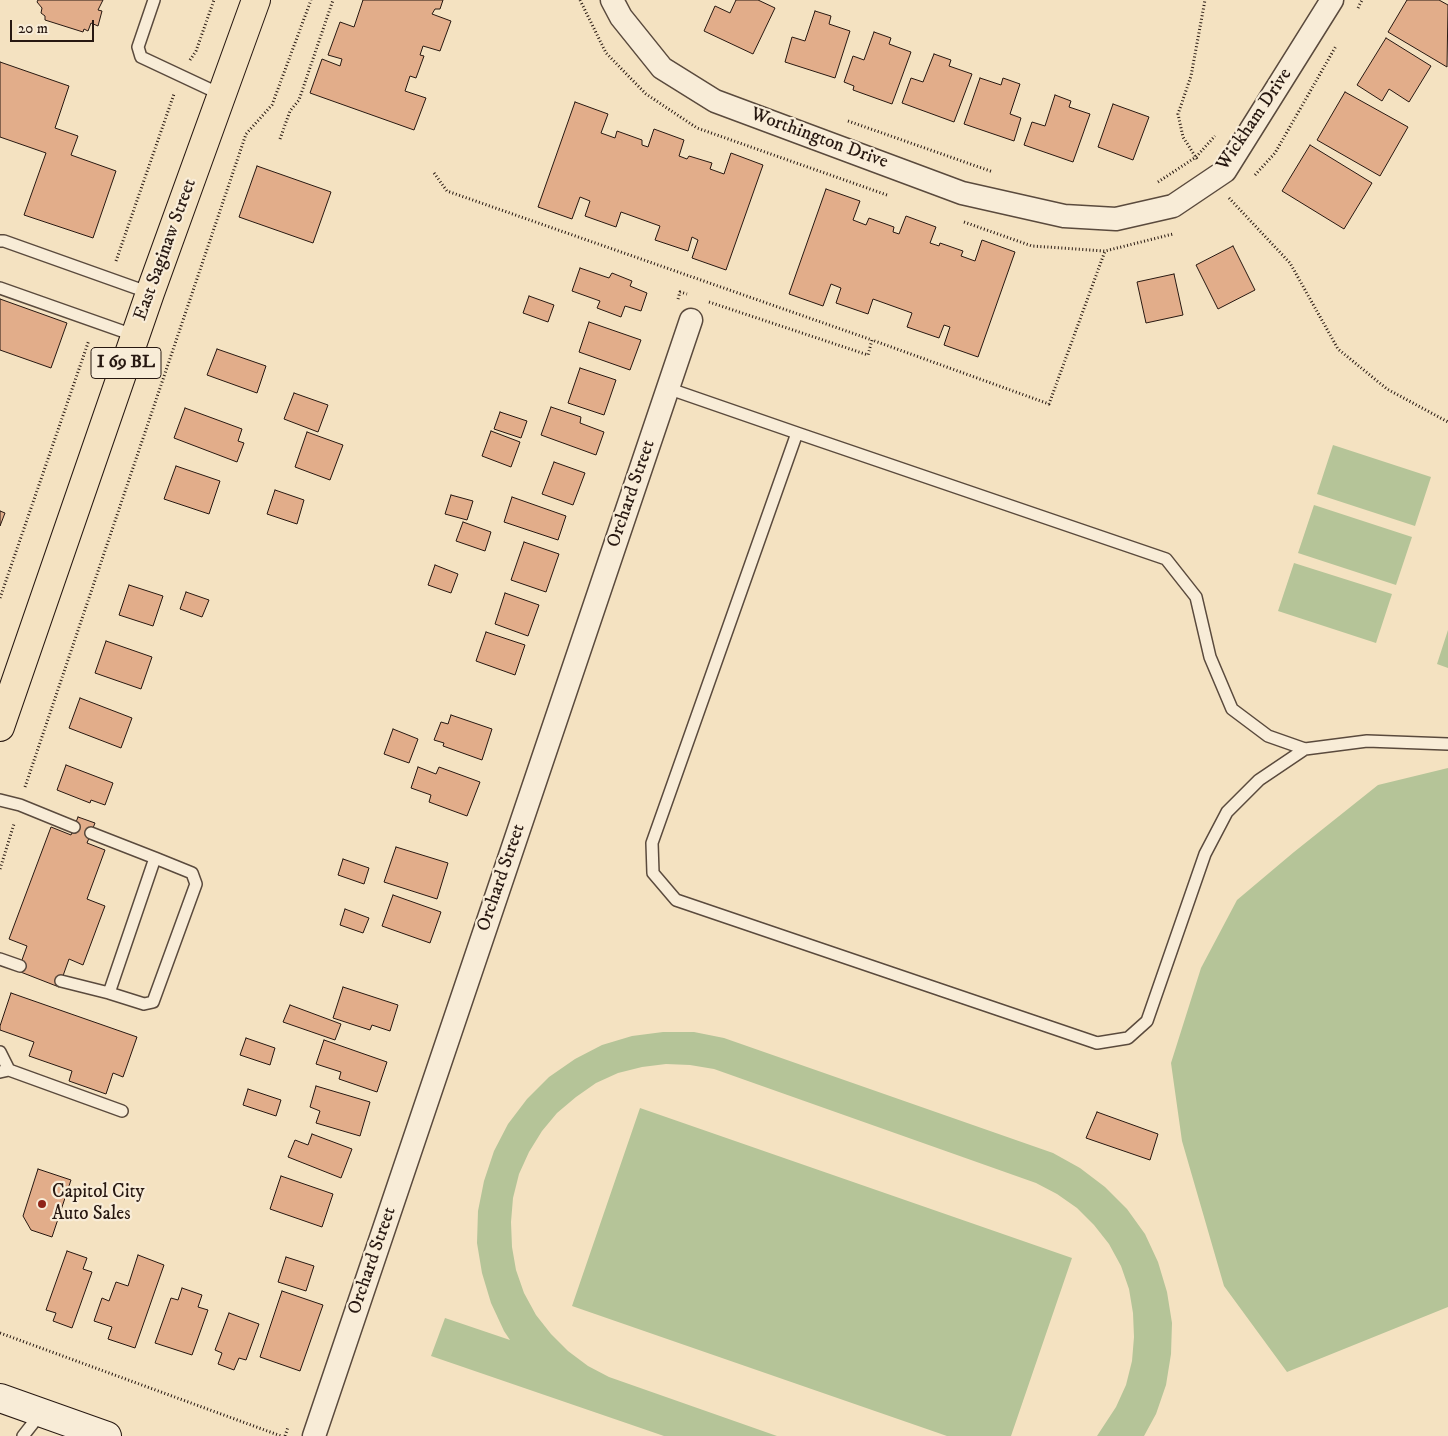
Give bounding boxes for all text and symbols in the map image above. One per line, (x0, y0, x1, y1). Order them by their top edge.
scale bar (12, 10, 96, 42)
text: 20 m (18, 19, 48, 38)
street label: Wickham Drive (1212, 64, 1298, 176)
street label: Worthington Drive (747, 104, 891, 174)
street label: East Saginaw Street (130, 176, 202, 324)
road number: I 69 BL (91, 348, 161, 378)
street label: Orchard Street (603, 437, 661, 551)
street label: Orchard Street (473, 821, 531, 935)
place label: Capitol City Auto Sales (52, 1182, 145, 1226)
marker: Capitol City Auto Sales (36, 1198, 48, 1210)
street label: Orchard Street (344, 1204, 402, 1318)

